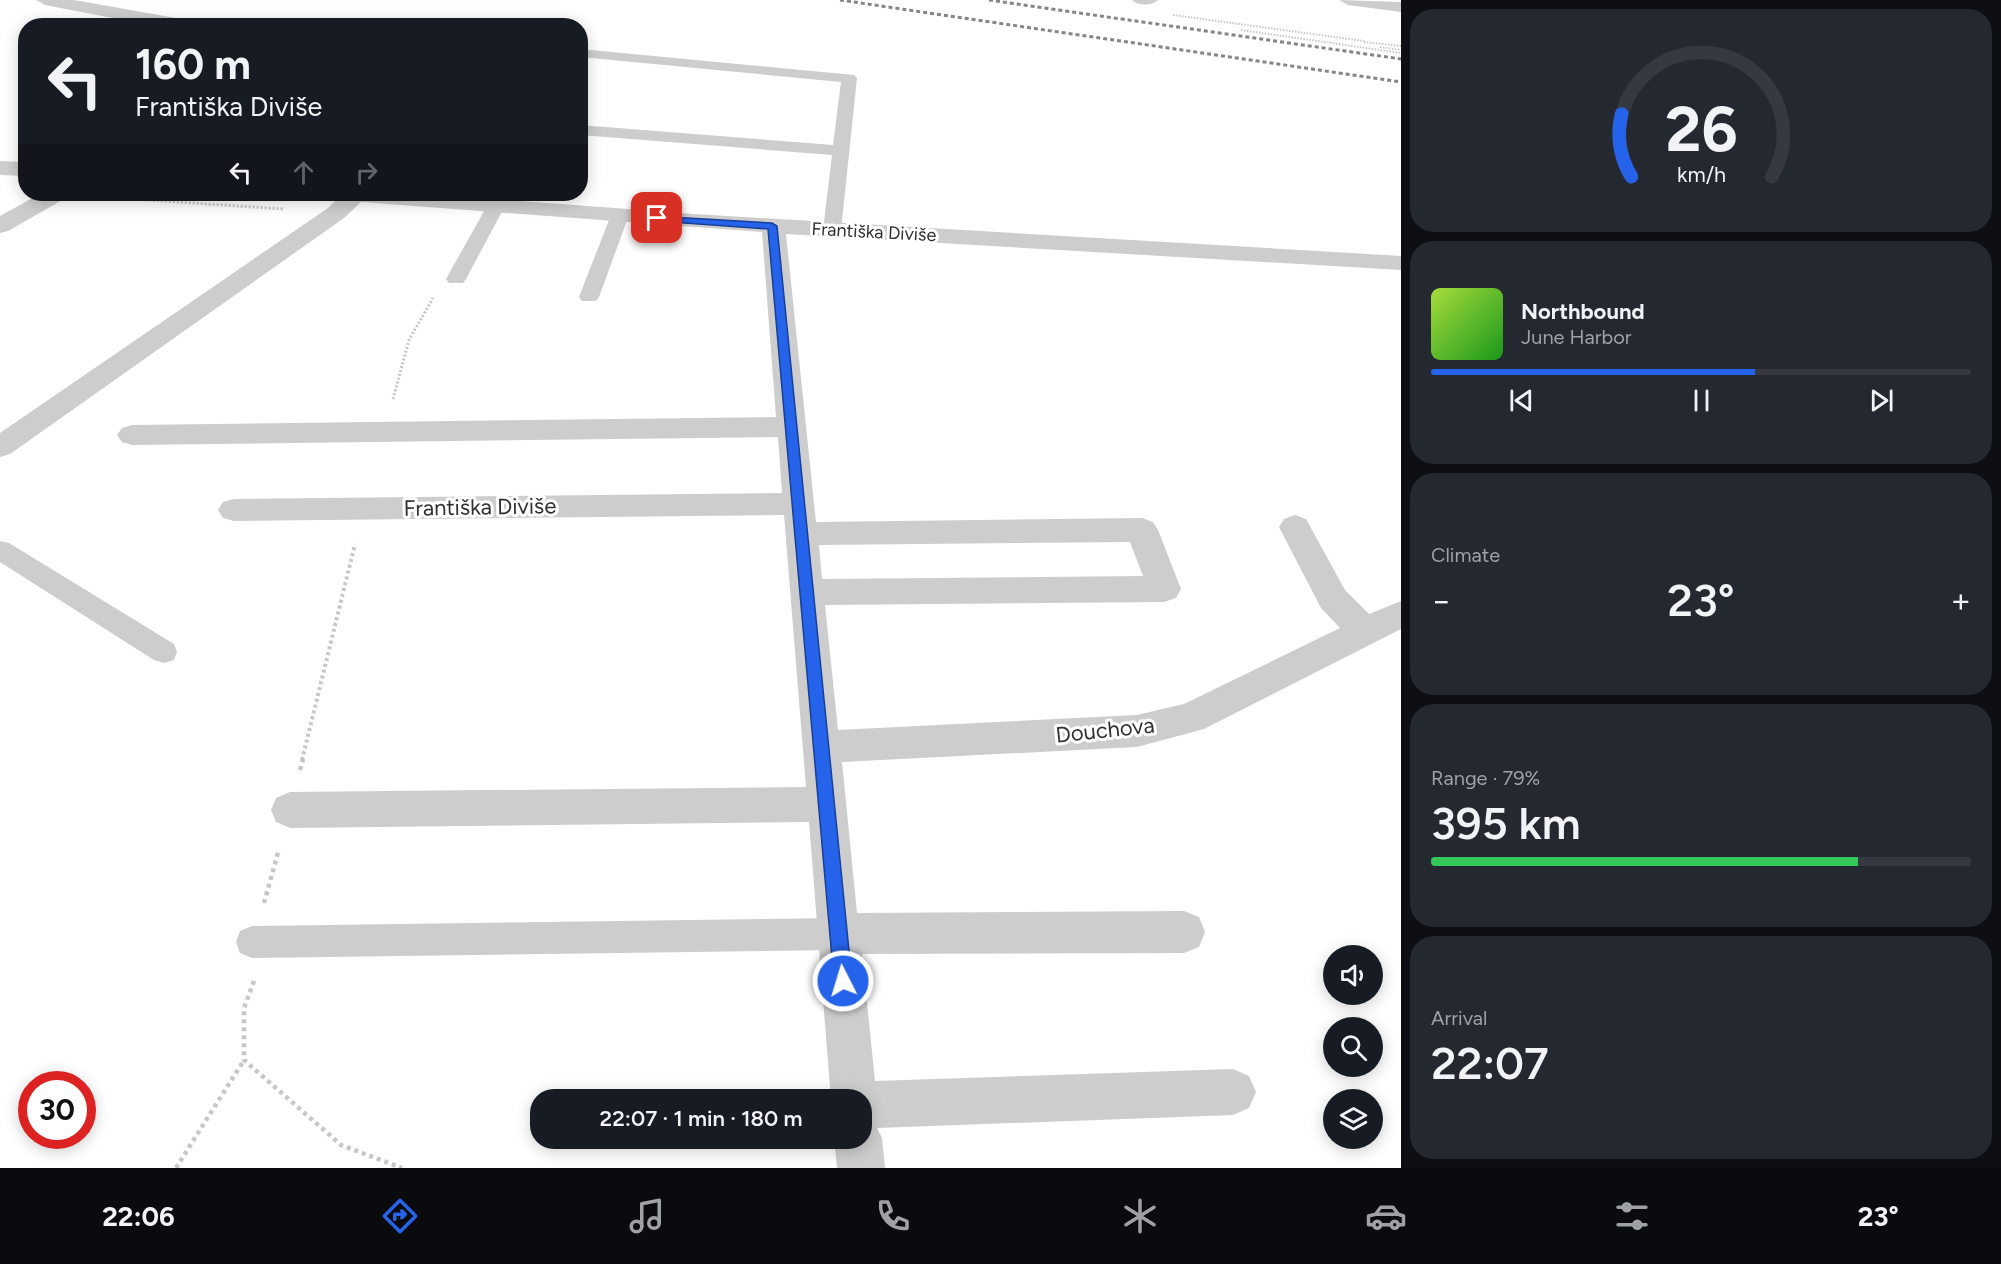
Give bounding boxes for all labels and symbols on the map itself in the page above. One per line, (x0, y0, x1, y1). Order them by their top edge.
pin (631, 192, 682, 243)
street label: Františka Diviše (811, 218, 937, 246)
street label: Františka Diviše (403, 492, 557, 522)
street label: Douchova (1054, 711, 1156, 749)
position arrow (811, 949, 875, 1013)
speed limit sign: 30 (18, 1071, 96, 1149)

